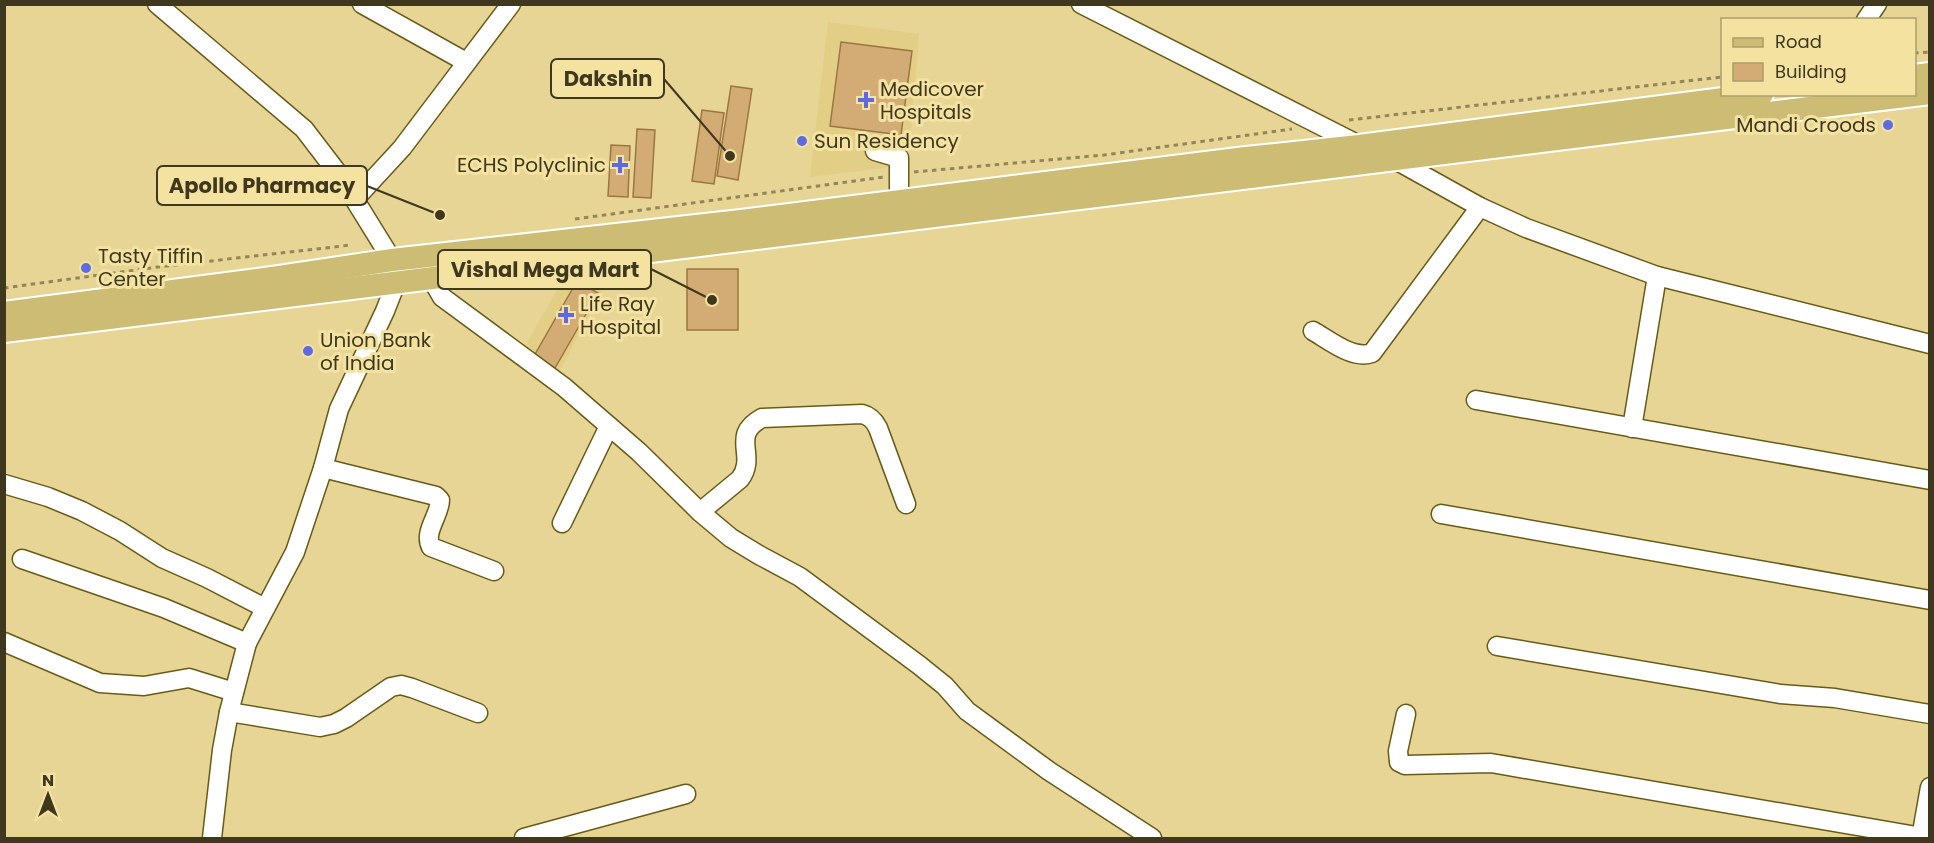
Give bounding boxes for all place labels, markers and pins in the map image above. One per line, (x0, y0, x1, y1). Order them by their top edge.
callout: Dakshin (551, 59, 664, 98)
place label: Medicover Hospitals (880, 75, 984, 126)
marker: Medicover Hospitals (857, 91, 875, 109)
place label: Mandi Croods (1736, 111, 1876, 139)
marker: Mandi Croods (1881, 118, 1895, 132)
place label: Sun Residency (814, 127, 959, 155)
marker: Sun Residency (795, 134, 809, 148)
place label: ECHS Polyclinic (457, 151, 606, 179)
marker: ECHS Polyclinic (611, 156, 629, 174)
callout: Apollo Pharmacy (157, 166, 367, 205)
place label: Tasty Tiffin Center (98, 242, 203, 293)
callout: Vishal Mega Mart (438, 250, 651, 289)
marker: Tasty Tiffin Center (79, 261, 93, 275)
place label: Life Ray Hospital (580, 290, 661, 341)
marker: Life Ray Hospital (557, 306, 575, 324)
place label: Union Bank of India (320, 326, 432, 377)
marker: Union Bank of India (301, 344, 315, 358)

